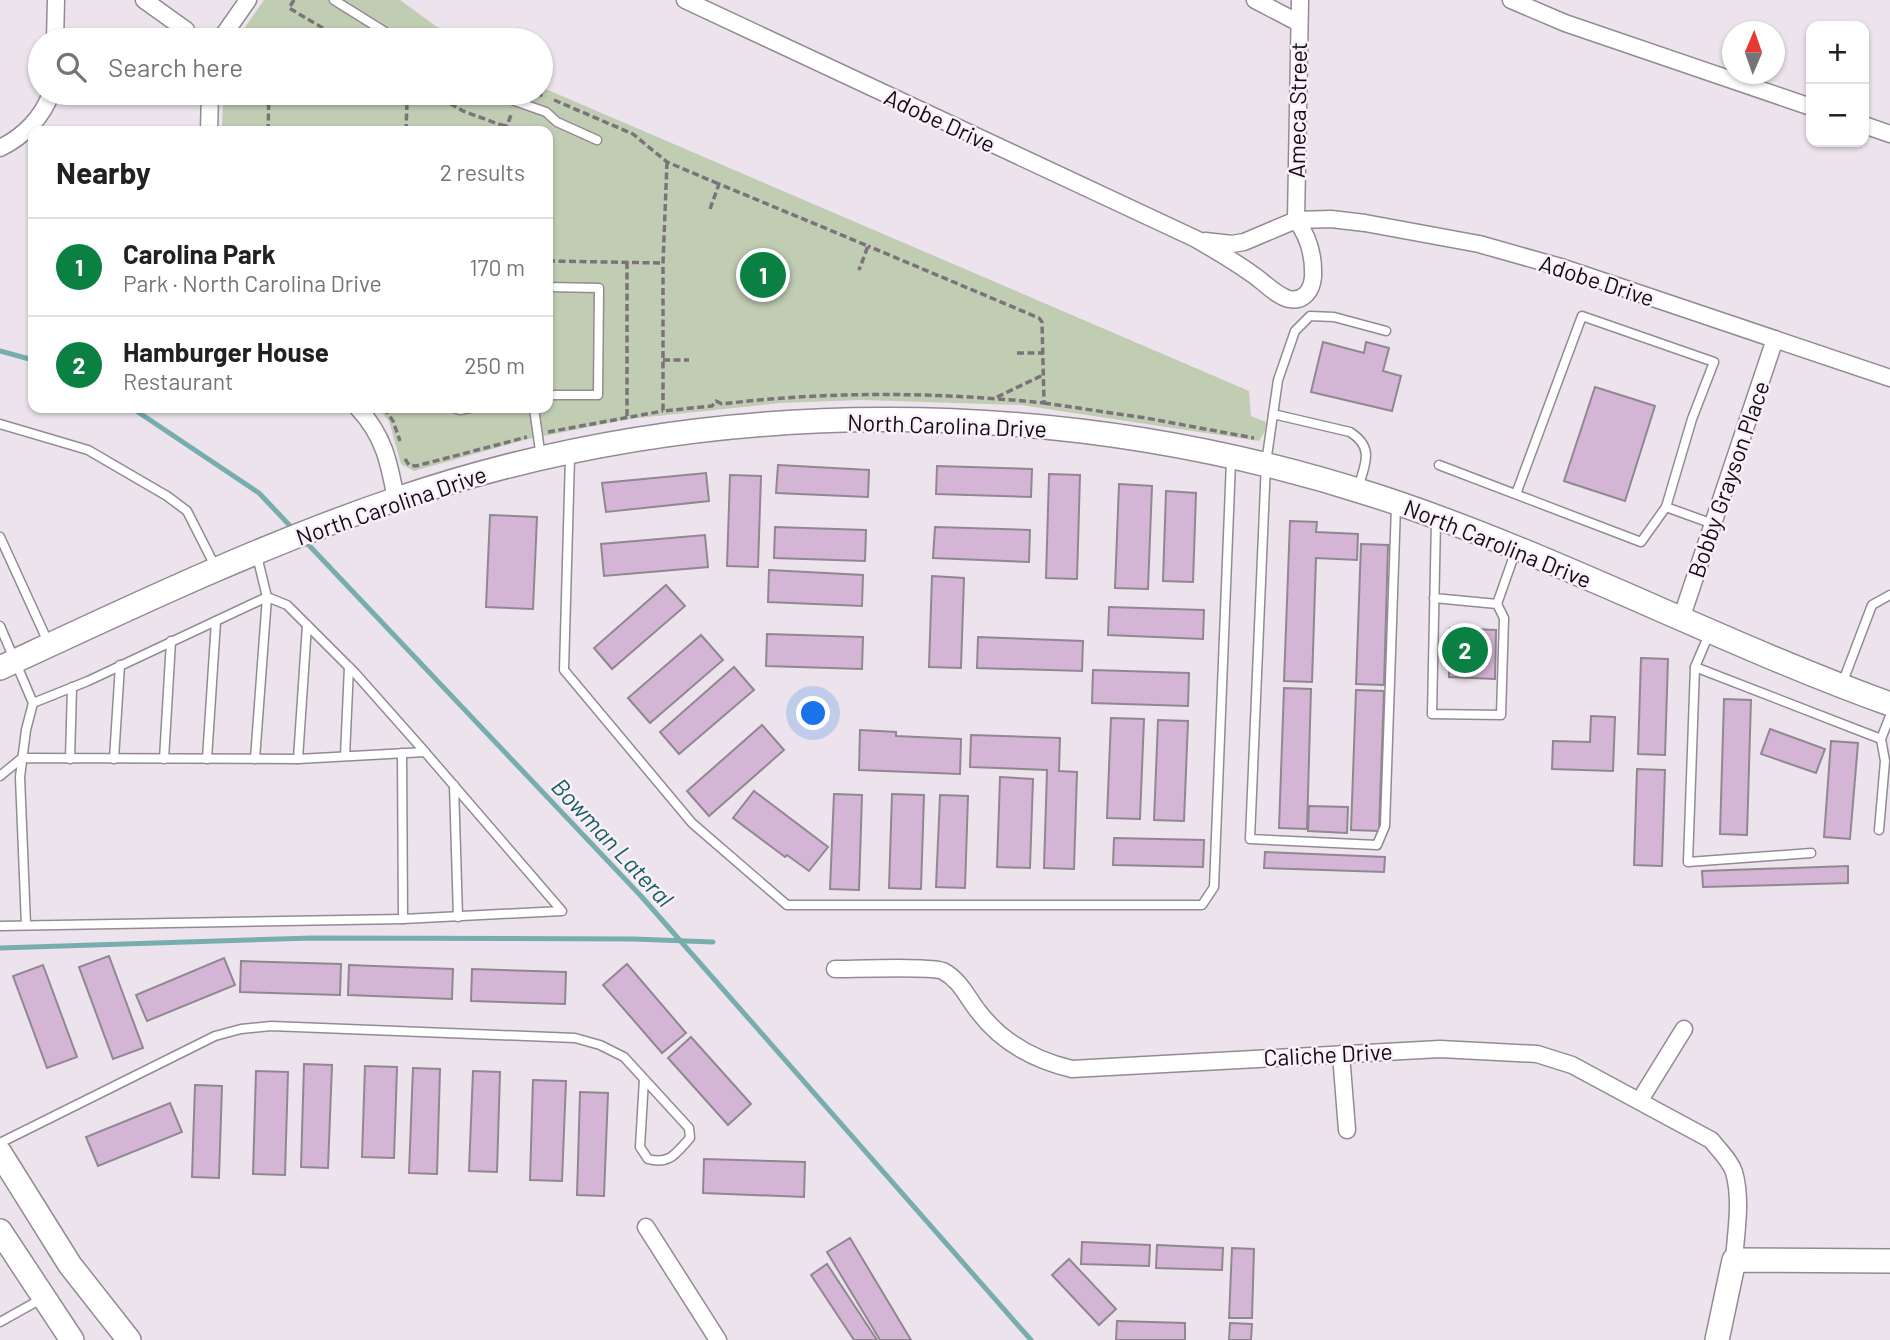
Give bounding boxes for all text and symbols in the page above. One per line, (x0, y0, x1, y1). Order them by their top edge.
north arrow (1722, 21, 1785, 84)
map controls (1806, 21, 1869, 147)
button: + (1806, 21, 1869, 84)
search box (28, 28, 553, 105)
street label: Ameca Street (1282, 42, 1312, 178)
icon: search (52, 48, 90, 86)
text: Search here (108, 51, 243, 82)
street label: Adobe Drive (880, 82, 1000, 158)
button: − (1806, 84, 1869, 147)
text: Nearby (56, 154, 151, 190)
text: 2 results (440, 158, 525, 186)
text: Carolina Park (123, 238, 276, 269)
street label: Adobe Drive (1536, 248, 1658, 312)
pin: 1 (740, 249, 786, 301)
text: 1 (75, 253, 83, 281)
text: 170 m (469, 253, 525, 281)
text: Park · North Carolina Drive (123, 269, 382, 297)
text: Hamburger House (123, 336, 329, 367)
text: 2 (73, 351, 85, 379)
text: 250 m (464, 351, 525, 379)
text: Restaurant (123, 367, 233, 395)
street label: Bobby Grayson Place (1681, 377, 1775, 581)
street label: North Carolina Drive (847, 408, 1047, 442)
street label: North Carolina Drive (292, 459, 490, 551)
street label: North Carolina Drive (1400, 493, 1596, 593)
pin: 2 (1442, 624, 1488, 676)
your location (796, 696, 830, 730)
water label: Bowman Lateral (546, 772, 680, 913)
street label: Caliche Drive (1263, 1037, 1393, 1071)

